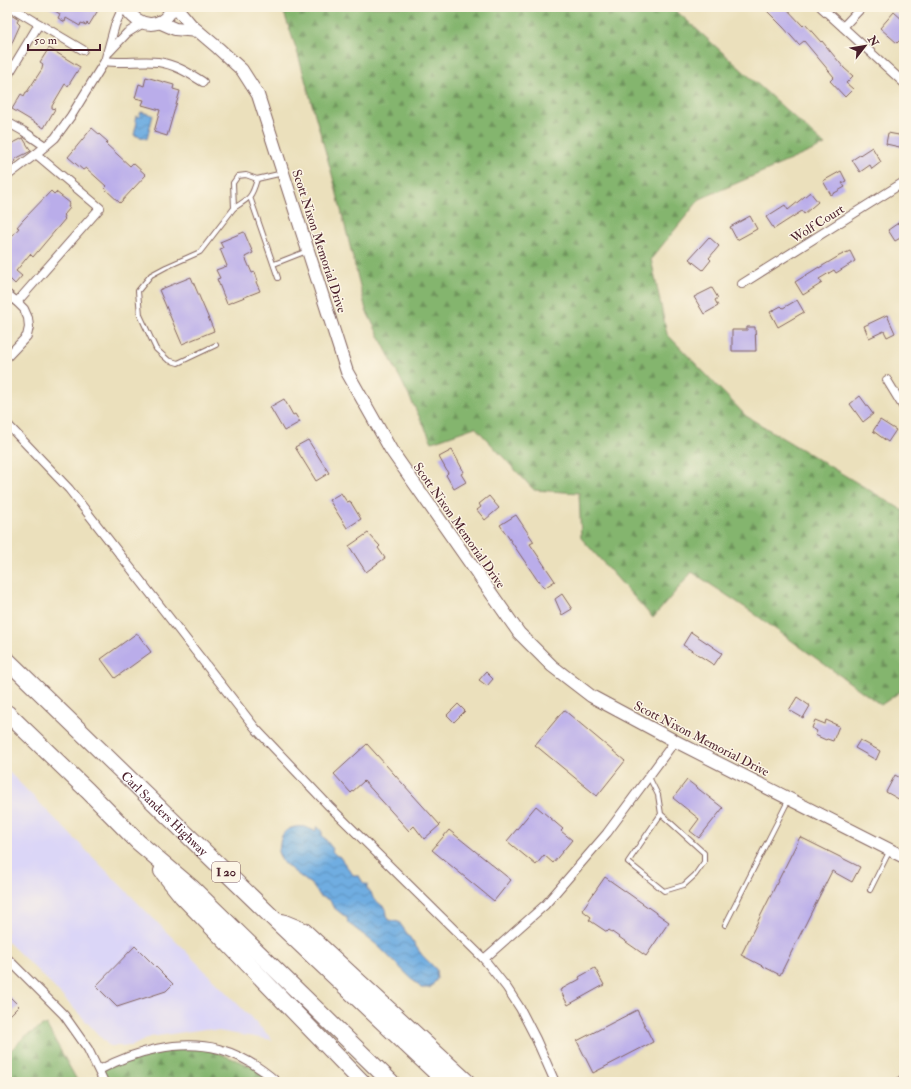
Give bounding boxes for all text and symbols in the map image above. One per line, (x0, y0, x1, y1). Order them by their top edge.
scale bar (28, 26, 100, 52)
north arrow (845, 26, 885, 66)
text: 50 m (34, 33, 58, 48)
text: N (865, 33, 882, 50)
street label: Scott Nixon Memorial Drive (288, 168, 350, 316)
street label: Wolf Court (787, 201, 847, 247)
street label: Scott Nixon Memorial Drive (410, 460, 509, 592)
street label: Scott Nixon Memorial Drive (631, 698, 772, 780)
street label: Carl Sanders Highway (117, 768, 211, 861)
road number: I 20 (212, 862, 240, 882)

